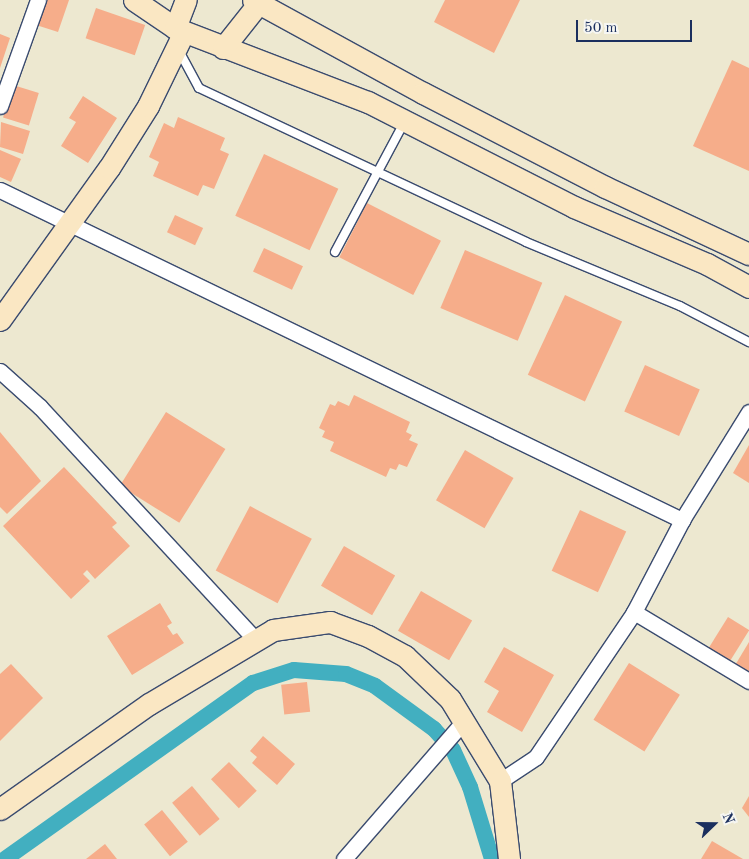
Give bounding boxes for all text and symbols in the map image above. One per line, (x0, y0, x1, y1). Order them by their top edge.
scale bar (579, 10, 695, 42)
text: 50 m (584, 21, 618, 36)
north arrow (689, 799, 739, 849)
text: N (719, 811, 736, 826)

